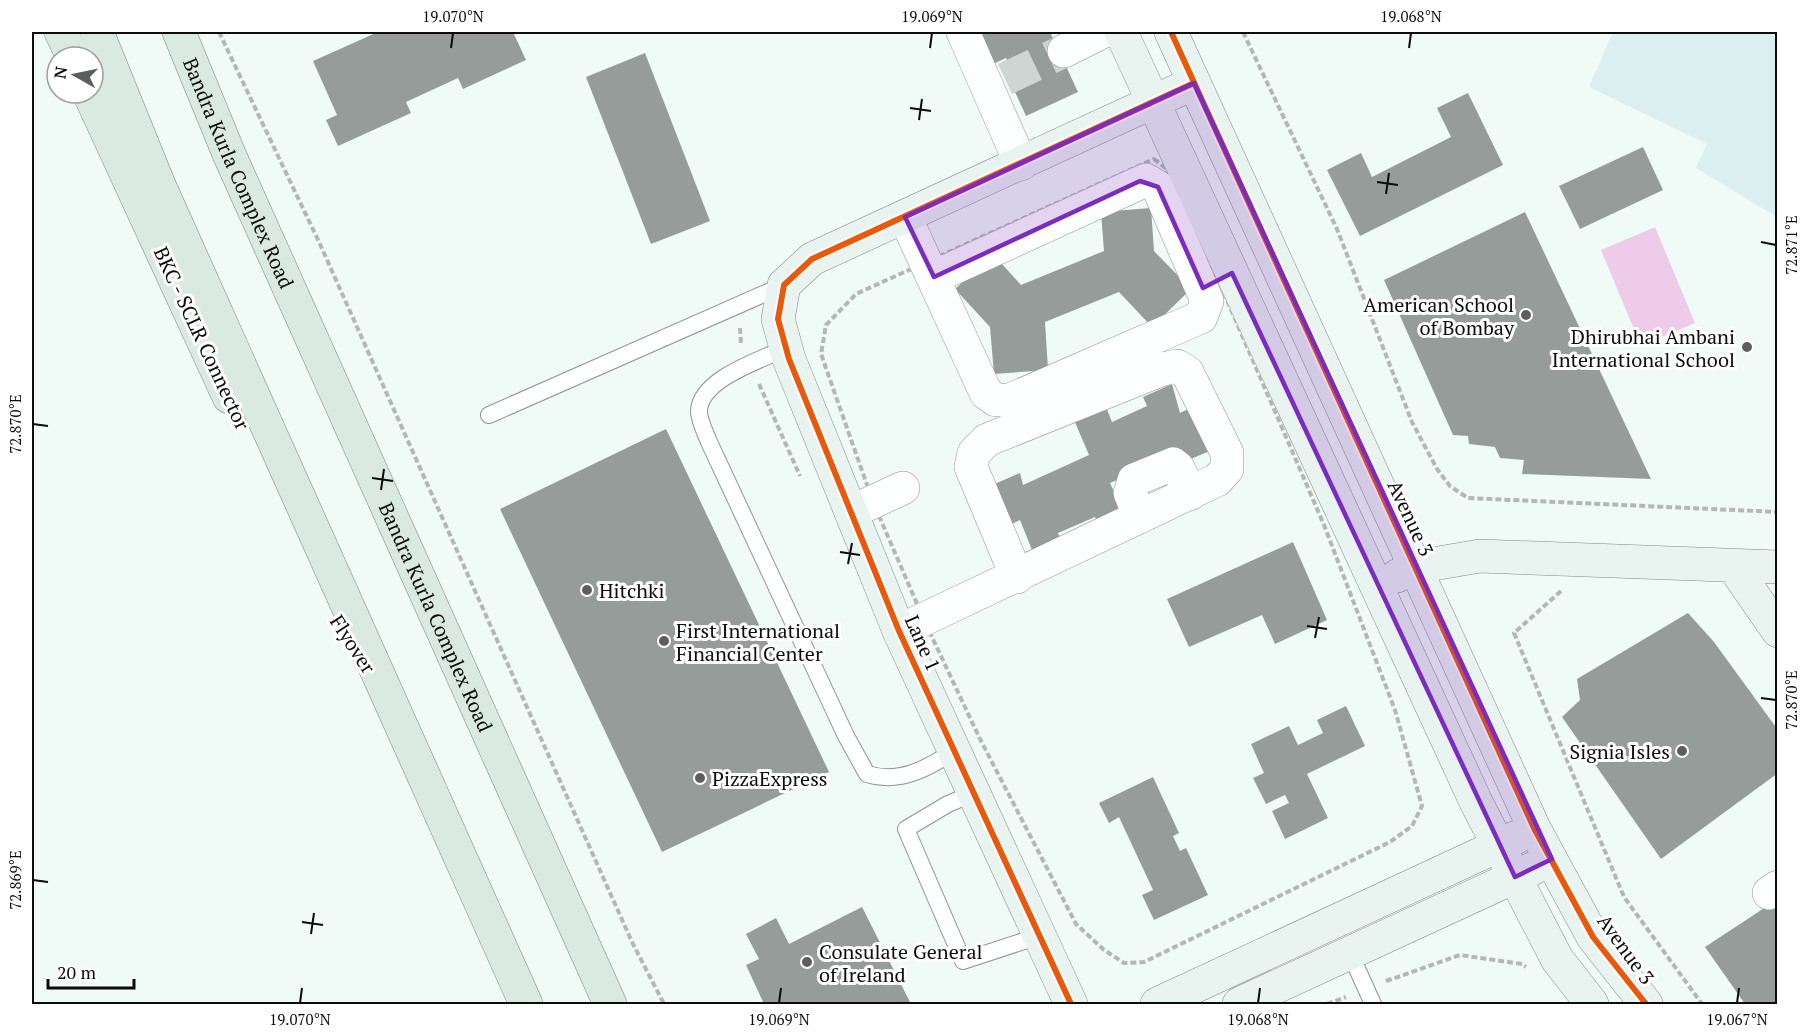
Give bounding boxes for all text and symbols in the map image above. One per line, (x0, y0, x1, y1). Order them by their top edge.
text: 19.070°N (422, 6, 484, 26)
text: 19.069°N (901, 6, 963, 26)
text: 19.068°N (1380, 6, 1442, 26)
north arrow (45, 45, 105, 105)
street label: Bandra Kurla Complex Road (177, 53, 301, 292)
text: N (48, 65, 72, 80)
text: 72.871°E (1781, 215, 1801, 275)
street label: BKC - SCLR Connector (148, 242, 256, 434)
place label: American School of Bombay (1363, 291, 1515, 341)
marker: American School of Bombay (1519, 308, 1533, 322)
place label: Dhirubhai Ambani International School (1552, 323, 1735, 373)
marker: Dhirubhai Ambani International School (1740, 340, 1754, 354)
text: 72.870°E (5, 394, 25, 454)
street label: Avenue 3 (1382, 476, 1440, 560)
street label: Bandra Kurla Complex Road (373, 498, 500, 736)
place label: Hitchki (599, 577, 664, 604)
marker: Hitchki (580, 583, 594, 597)
street label: Flyover (324, 609, 382, 679)
street label: Lane 1 (899, 611, 947, 675)
place label: First International Financial Center (676, 617, 840, 667)
marker: First International Financial Center (657, 634, 671, 648)
text: 72.870°E (1781, 670, 1801, 730)
place label: Signia Isles (1569, 738, 1670, 765)
marker: Signia Isles (1675, 744, 1689, 758)
place label: PizzaExpress (712, 765, 828, 792)
marker: PizzaExpress (693, 771, 707, 785)
text: 72.869°E (5, 850, 25, 910)
street label: Avenue 3 (1591, 908, 1661, 990)
place label: Consulate General of Ireland (819, 938, 983, 988)
scale bar (48, 952, 134, 990)
marker: Consulate General of Ireland (800, 955, 814, 969)
text: 20 m (57, 960, 97, 984)
text: 19.070°N (269, 1009, 331, 1029)
text: 19.069°N (748, 1009, 810, 1029)
text: 19.068°N (1227, 1009, 1289, 1029)
text: 19.067°N (1706, 1009, 1768, 1029)

